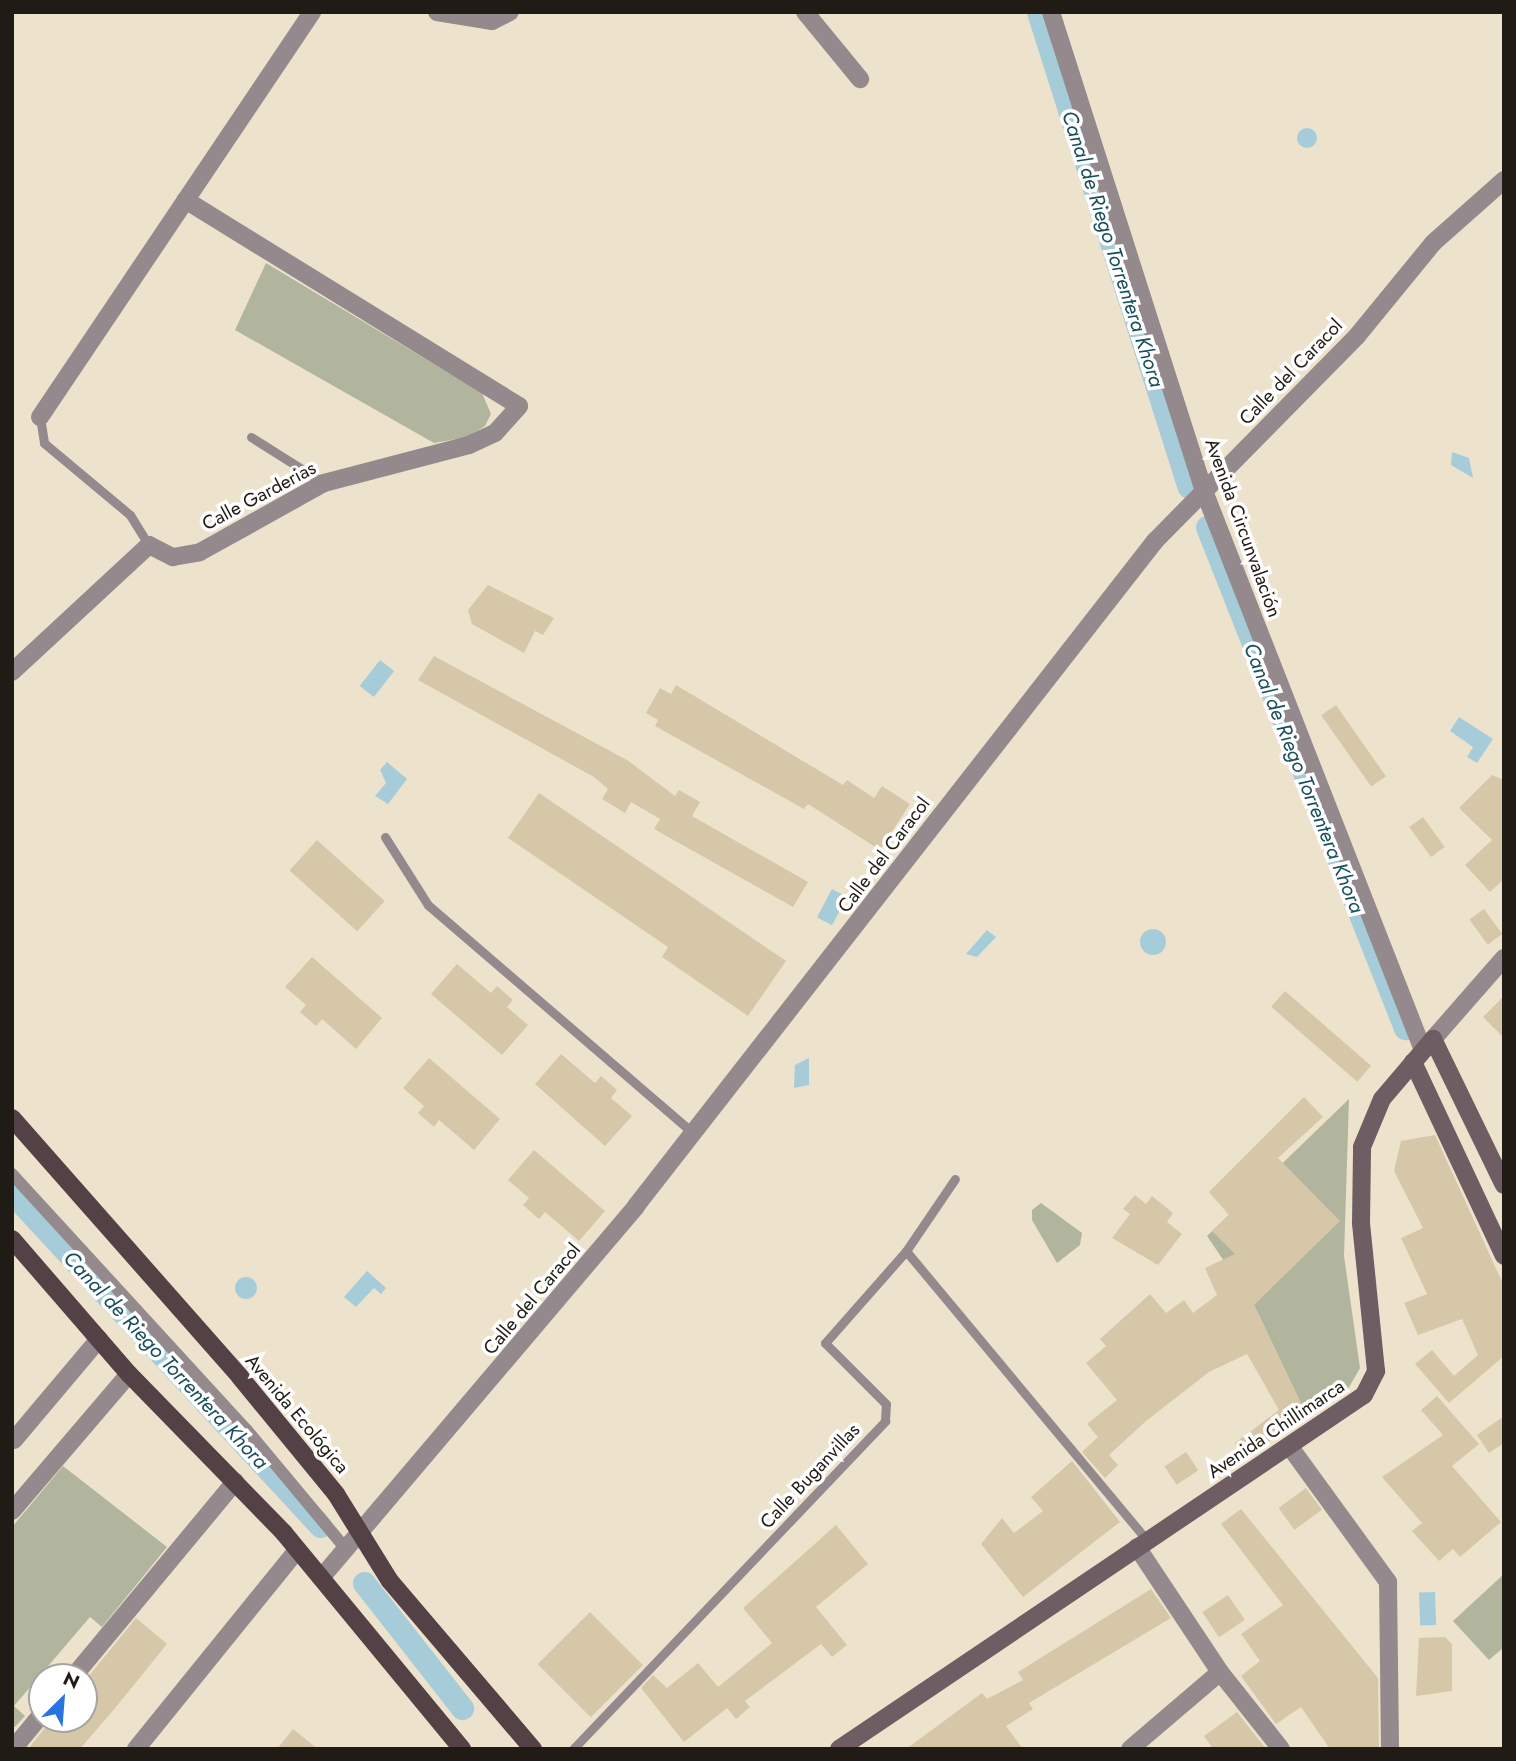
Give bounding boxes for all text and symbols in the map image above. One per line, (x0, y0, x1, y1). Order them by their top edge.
water label: Canal de Riego Torrentera Khora (1056, 108, 1170, 390)
street label: Calle del Caracol (1235, 314, 1347, 430)
street label: Avenida Circunvalación (1200, 436, 1286, 620)
street label: Calle Garderias (198, 456, 320, 536)
water label: Canal de Riego Torrentera Khora (1238, 639, 1370, 917)
street label: Calle del Caracol (833, 793, 935, 917)
street label: Calle del Caracol (479, 1239, 585, 1359)
water label: Canal de Riego Torrentera Khora (58, 1246, 274, 1474)
street label: Avenida Ecológica (240, 1350, 354, 1478)
street label: Avenida Chillimarca (1203, 1375, 1349, 1483)
street label: Calle Buganvillas (755, 1419, 865, 1533)
north arrow (28, 1663, 98, 1733)
text: N (59, 1665, 84, 1696)

